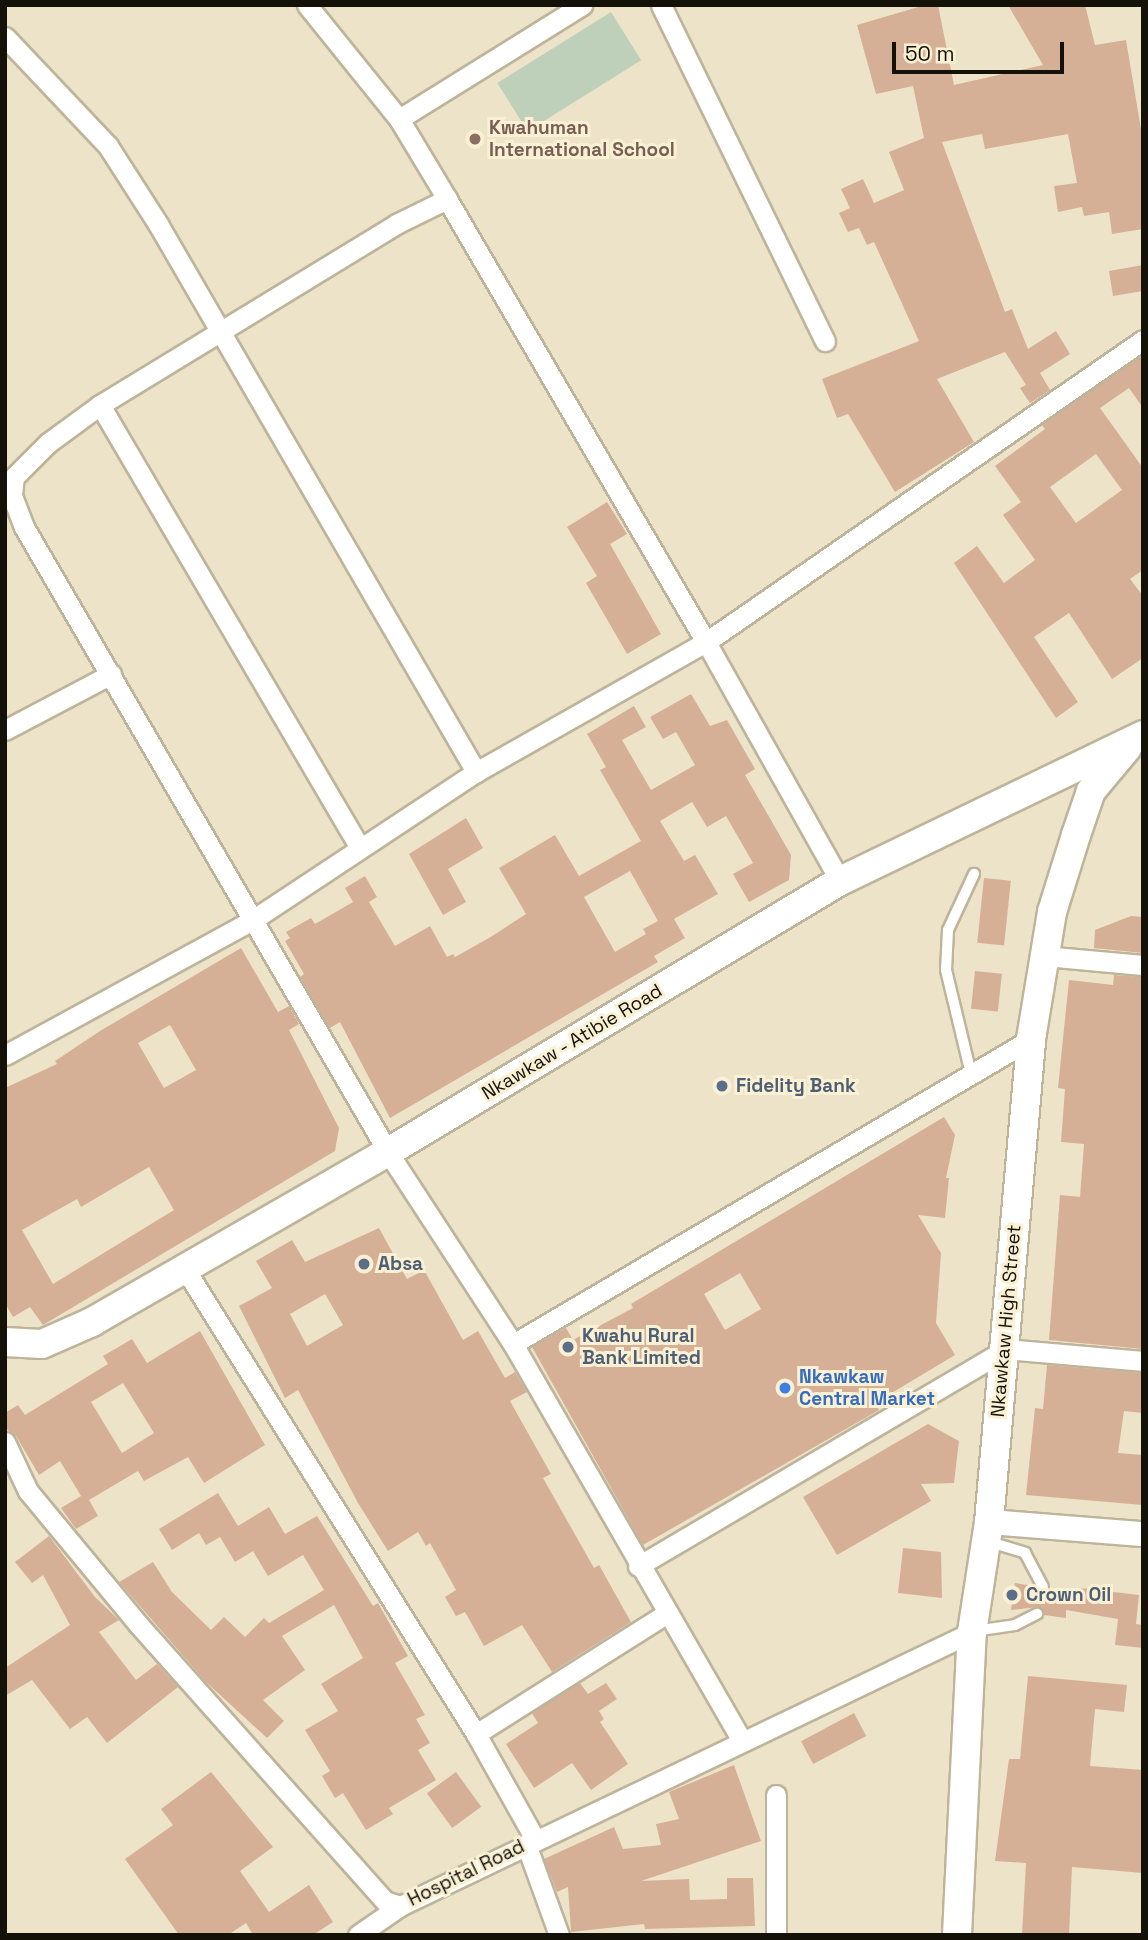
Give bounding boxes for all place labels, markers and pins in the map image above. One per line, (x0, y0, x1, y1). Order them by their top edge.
place label: Kwahuman International School (489, 117, 675, 161)
marker: Kwahuman International School (467, 131, 483, 147)
place label: Fidelity Bank (736, 1075, 856, 1097)
marker: Fidelity Bank (714, 1078, 730, 1094)
place label: Absa (378, 1253, 423, 1275)
marker: Absa (356, 1256, 372, 1272)
place label: Kwahu Rural Bank Limited (582, 1325, 701, 1369)
marker: Kwahu Rural Bank Limited (560, 1339, 576, 1355)
place label: Nkawkaw Central Market (799, 1366, 935, 1410)
marker: Nkawkaw Central Market (777, 1380, 793, 1396)
place label: Crown Oil (1026, 1584, 1111, 1606)
marker: Crown Oil (1004, 1587, 1020, 1603)

